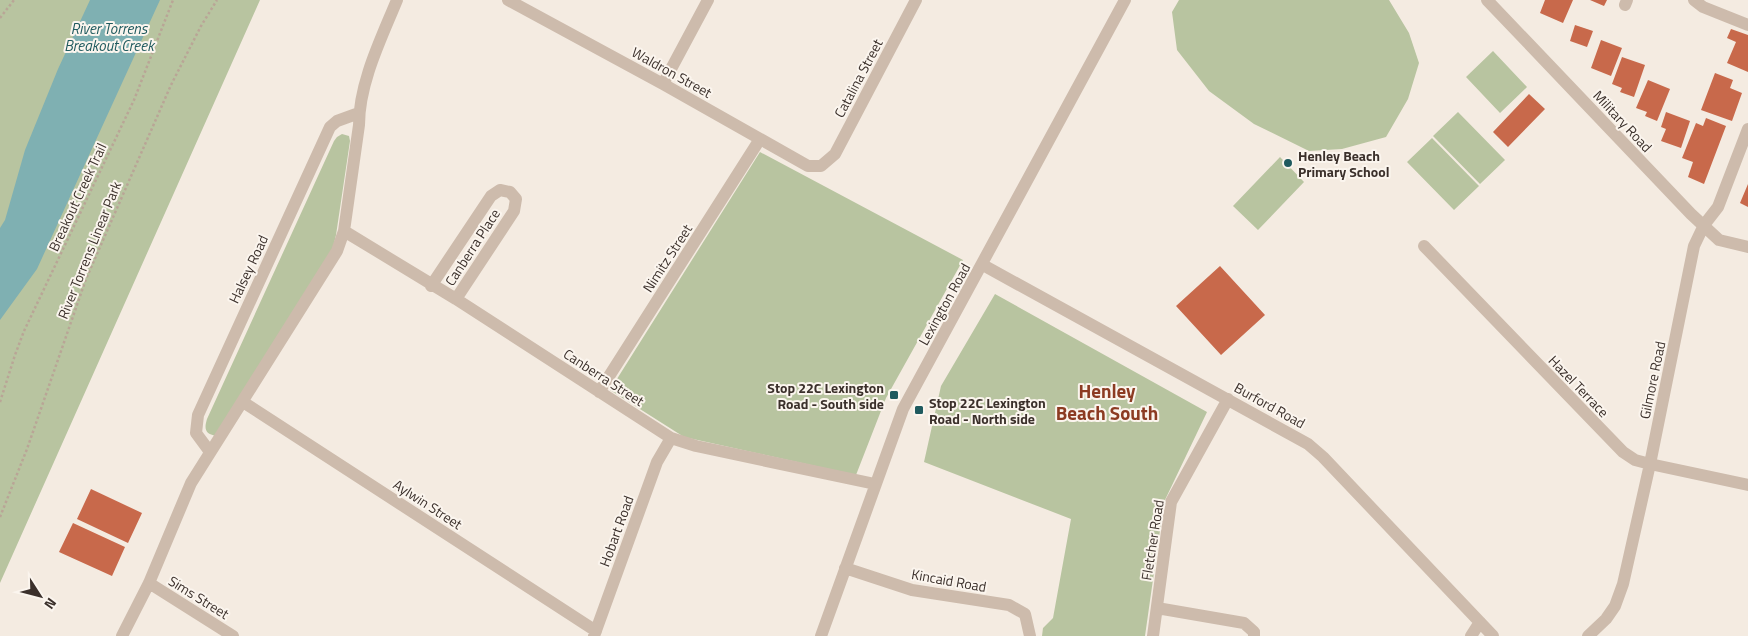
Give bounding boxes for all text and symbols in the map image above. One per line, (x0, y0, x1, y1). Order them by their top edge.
water label: River Torrens Breakout Creek (64, 17, 156, 57)
street label: Catalina Street (828, 35, 888, 121)
street label: Waldron Street (628, 41, 716, 103)
street label: Military Road (1589, 85, 1657, 157)
street label: Breakout Creek Trail (43, 139, 111, 255)
place label: Henley Beach Primary School (1298, 145, 1390, 182)
marker: Henley Beach Primary School (1282, 157, 1294, 169)
street label: River Torrens Linear Park (52, 178, 126, 322)
street label: Canberra Place (439, 204, 505, 290)
street label: Nimitz Street (637, 220, 697, 296)
street label: Halsey Road (223, 231, 273, 307)
street label: Lexington Road (913, 259, 975, 349)
street label: Gilmore Road (1633, 339, 1671, 421)
street label: Canberra Street (560, 343, 649, 411)
street label: Hazel Terrace (1544, 350, 1614, 422)
district label: Henley Beach South (1056, 376, 1158, 427)
place label: Stop 22C Lexington Road - South side (767, 377, 884, 414)
street label: Burford Road (1231, 377, 1309, 433)
marker: Stop 22C Lexington Road - South side (888, 389, 900, 401)
place label: Stop 22C Lexington Road - North side (929, 392, 1046, 429)
marker: Stop 22C Lexington Road - North side (913, 404, 925, 416)
street label: Aylwin Street (389, 474, 467, 534)
street label: Hobart Road (593, 492, 639, 570)
street label: Fletcher Road (1135, 498, 1169, 582)
street label: Kincaid Road (910, 563, 988, 597)
street label: Sims Street (165, 570, 233, 624)
north arrow (15, 571, 65, 621)
text: N (40, 594, 62, 614)

